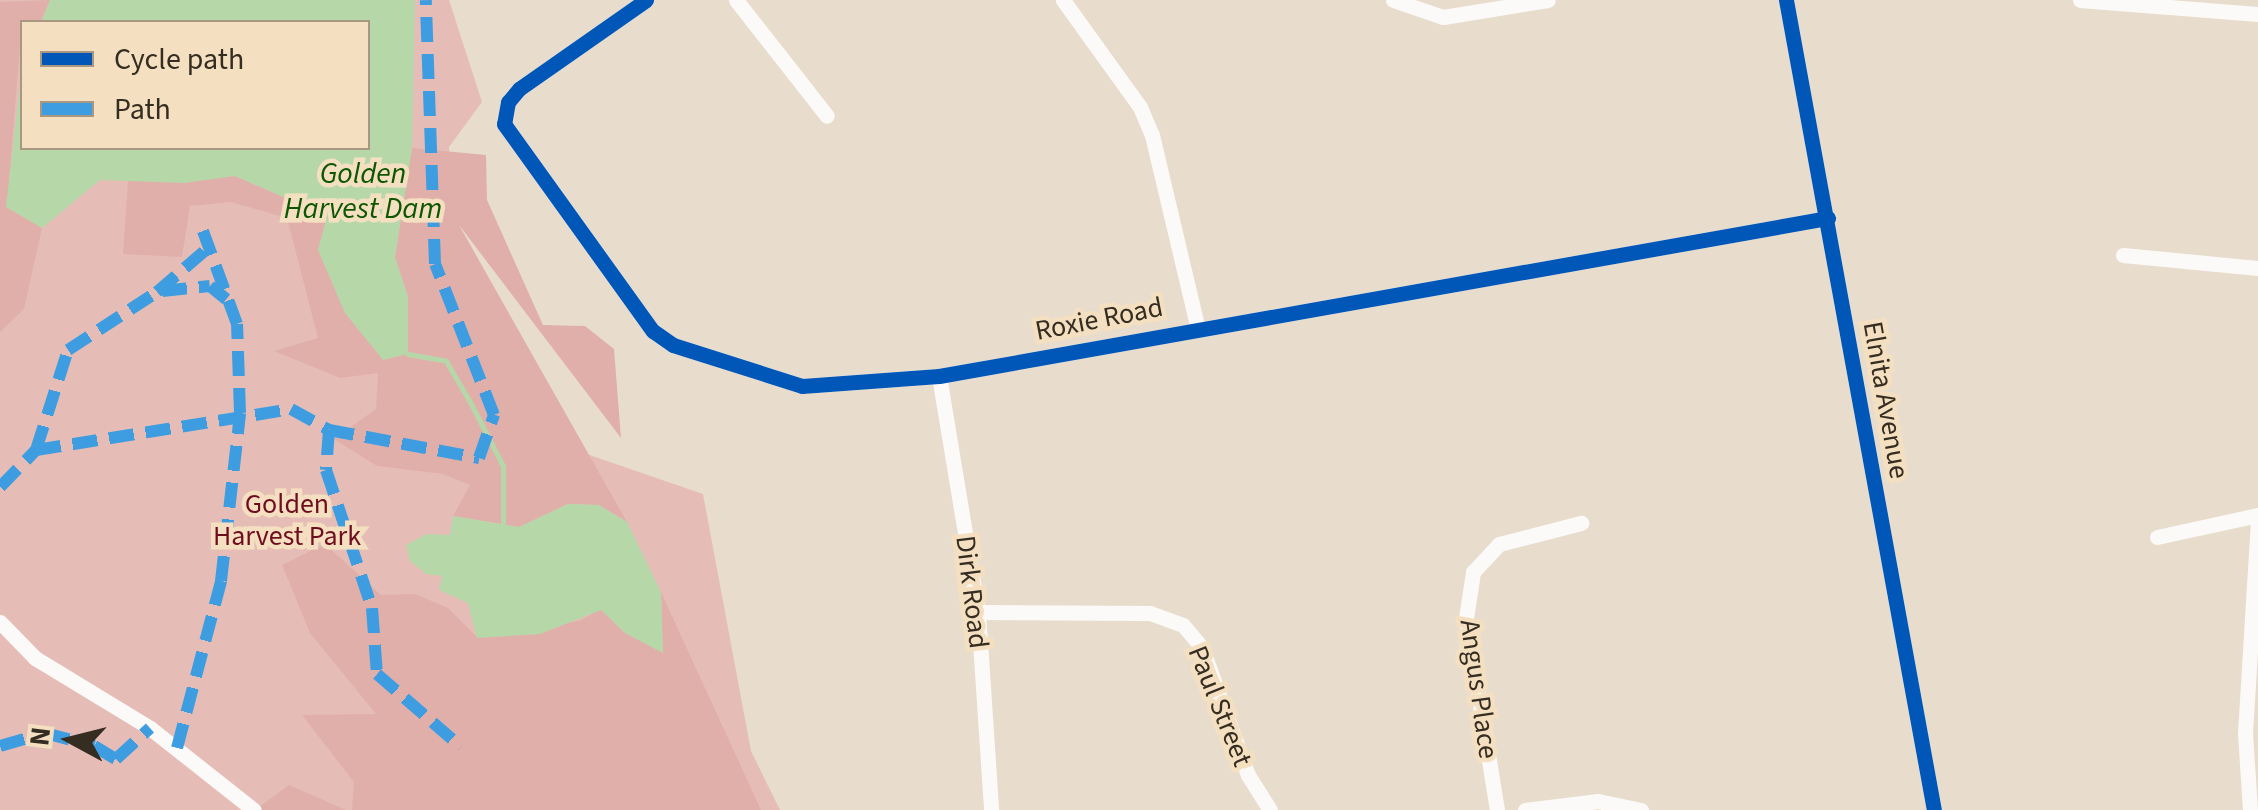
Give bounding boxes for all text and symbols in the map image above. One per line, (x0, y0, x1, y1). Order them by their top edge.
legend (20, 20, 370, 150)
text: Cycle path (114, 38, 244, 81)
text: Path (114, 88, 171, 131)
water label: Golden Harvest Dam (284, 156, 442, 226)
street label: Roxie Road (1032, 290, 1166, 348)
street label: Elnita Avenue (1856, 319, 1916, 481)
park label: Golden Harvest Park (213, 487, 361, 553)
street label: Dirk Road (948, 534, 996, 650)
street label: Angus Place (1453, 617, 1505, 761)
street label: Paul Street (1181, 641, 1259, 771)
north arrow (20, 690, 120, 790)
text: N (19, 725, 61, 748)

